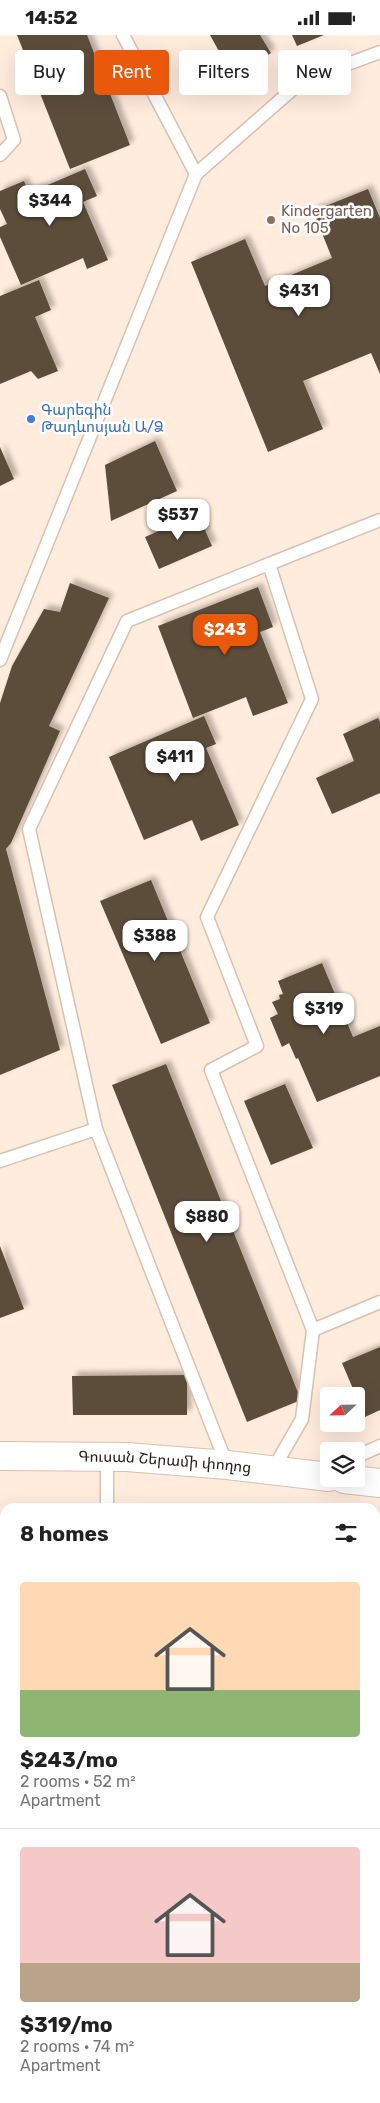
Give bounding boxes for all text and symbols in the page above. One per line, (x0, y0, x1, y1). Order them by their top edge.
text: 14:52 (25, 6, 78, 29)
chip: Buy (15, 50, 84, 95)
chip: Rent (94, 50, 169, 95)
chip: Filters (179, 50, 268, 95)
chip: New (278, 50, 351, 95)
pin: $344 (20, 185, 80, 227)
text: $344 (28, 191, 72, 210)
place label: Kindergarten No 105 (281, 202, 372, 237)
marker: Kindergarten No 105 (265, 214, 277, 226)
pin: $431 (269, 275, 329, 317)
text: $431 (279, 281, 319, 300)
place label: Գարեգին Թադևոսյան Ա/Ձ (41, 401, 164, 436)
marker: Գարեգին Թադևոսյան Ա/Ձ (25, 413, 37, 425)
pin: $537 (148, 499, 208, 541)
text: $537 (158, 505, 198, 524)
pin: $243 (195, 613, 255, 656)
text: $243 (204, 620, 246, 639)
pin: $411 (145, 741, 205, 783)
text: $411 (156, 747, 194, 766)
pin: $388 (125, 919, 185, 962)
text: $388 (134, 926, 176, 945)
pin: $319 (294, 993, 354, 1035)
text: $319 (304, 999, 344, 1018)
pin: $880 (177, 1201, 237, 1243)
text: $880 (185, 1207, 229, 1226)
north arrow (320, 1387, 365, 1433)
map controls (320, 1387, 365, 1487)
button: layers (320, 1442, 365, 1487)
street label: Գուսան Շերամի փողոց (78, 1448, 252, 1477)
icon: filters (332, 1519, 360, 1547)
text: 8 homes (20, 1521, 109, 1546)
icon: home (145, 1614, 235, 1704)
text: $243/mo (20, 1747, 118, 1772)
text: 2 rooms · 52 m² (20, 1772, 136, 1791)
text: Apartment (20, 1791, 100, 1810)
icon: home (145, 1880, 235, 1970)
text: $319/mo (20, 2012, 113, 2037)
text: 2 rooms · 74 m² (20, 2037, 134, 2056)
text: Apartment (20, 2056, 100, 2075)

